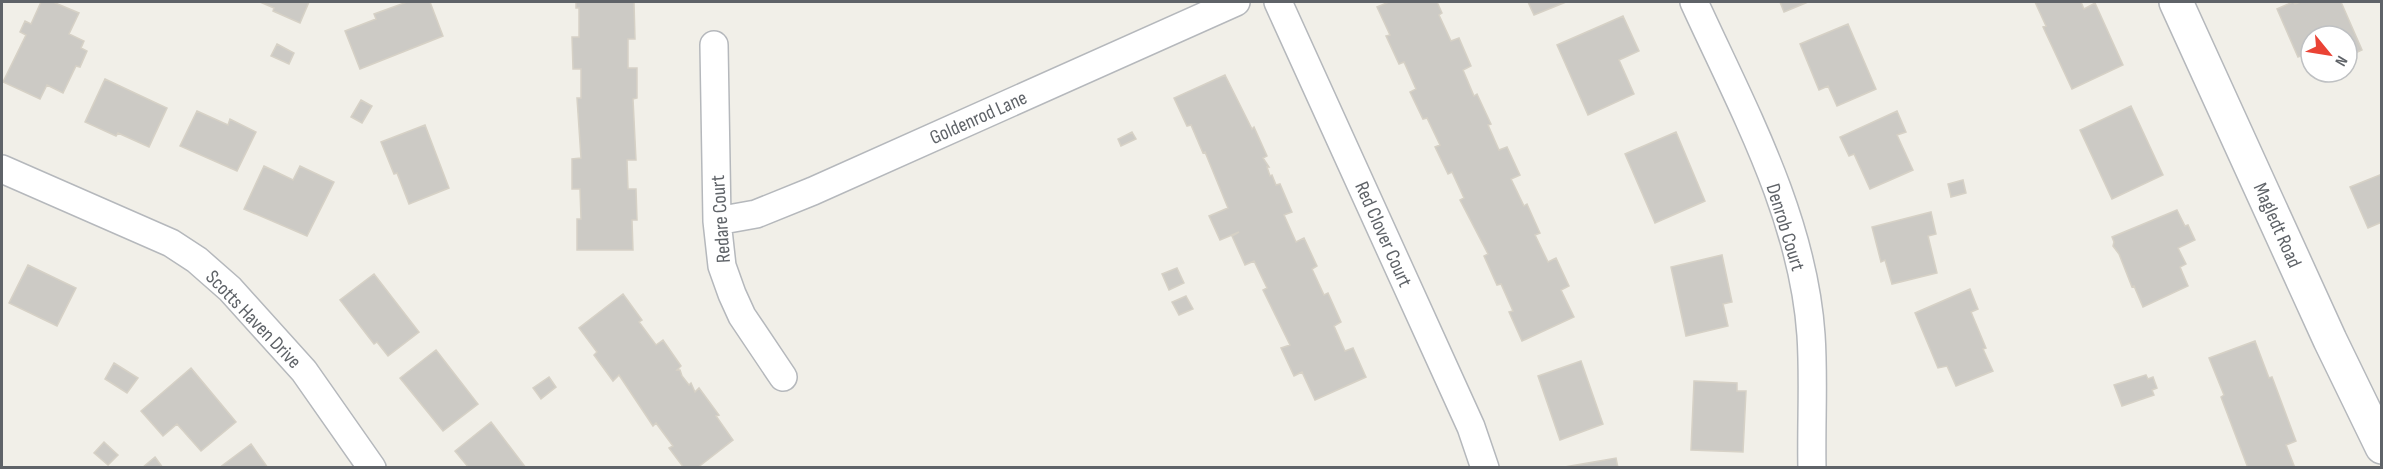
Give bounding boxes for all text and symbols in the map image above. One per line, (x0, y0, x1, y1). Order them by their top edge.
north arrow (2299, 24, 2359, 84)
text: N (2330, 52, 2351, 69)
street label: Goldenrod Lane (926, 86, 1031, 150)
street label: Redare Court (706, 174, 736, 264)
street label: Red Clover Court (1349, 178, 1417, 291)
street label: Magledt Road (2248, 179, 2306, 272)
street label: Denrob Court (1760, 181, 1810, 274)
street label: Scotts Haven Drive (200, 266, 306, 374)

